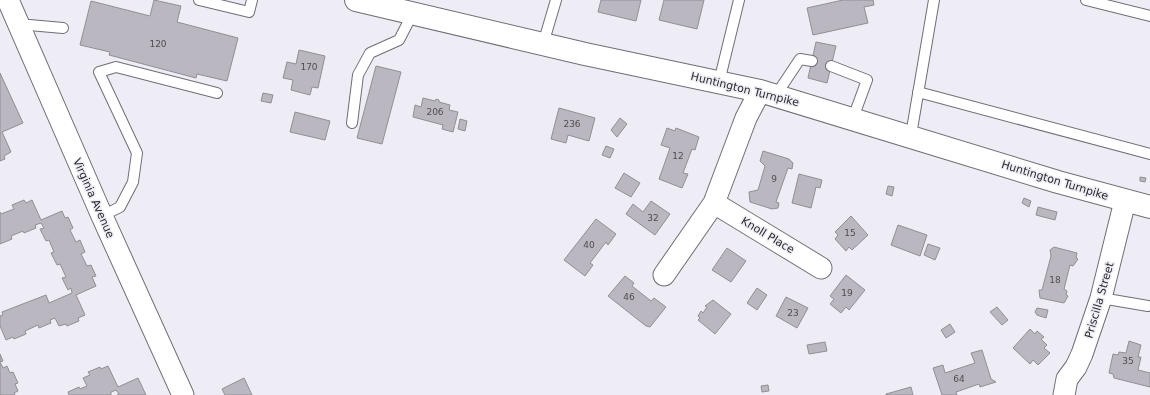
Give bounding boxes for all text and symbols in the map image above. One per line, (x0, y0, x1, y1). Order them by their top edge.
house number: 120 (149, 39, 167, 49)
house number: 170 (300, 62, 318, 72)
street label: Huntington Turnpike (689, 70, 801, 109)
house number: 206 (426, 107, 444, 117)
house number: 236 (563, 119, 581, 129)
house number: 12 (672, 151, 684, 161)
street label: Virginia Avenue (70, 156, 117, 240)
street label: Huntington Turnpike (1000, 158, 1110, 203)
house number: 9 (771, 174, 777, 184)
house number: 32 (647, 213, 659, 223)
street label: Knoll Place (739, 214, 797, 257)
house number: 15 (844, 228, 856, 238)
house number: 40 (583, 240, 595, 250)
street label: Priscilla Street (1082, 260, 1117, 340)
house number: 18 (1049, 275, 1061, 285)
house number: 19 (841, 288, 853, 298)
house number: 46 (623, 292, 635, 302)
house number: 23 (787, 308, 799, 318)
house number: 35 (1122, 356, 1134, 366)
house number: 64 (953, 374, 965, 384)

